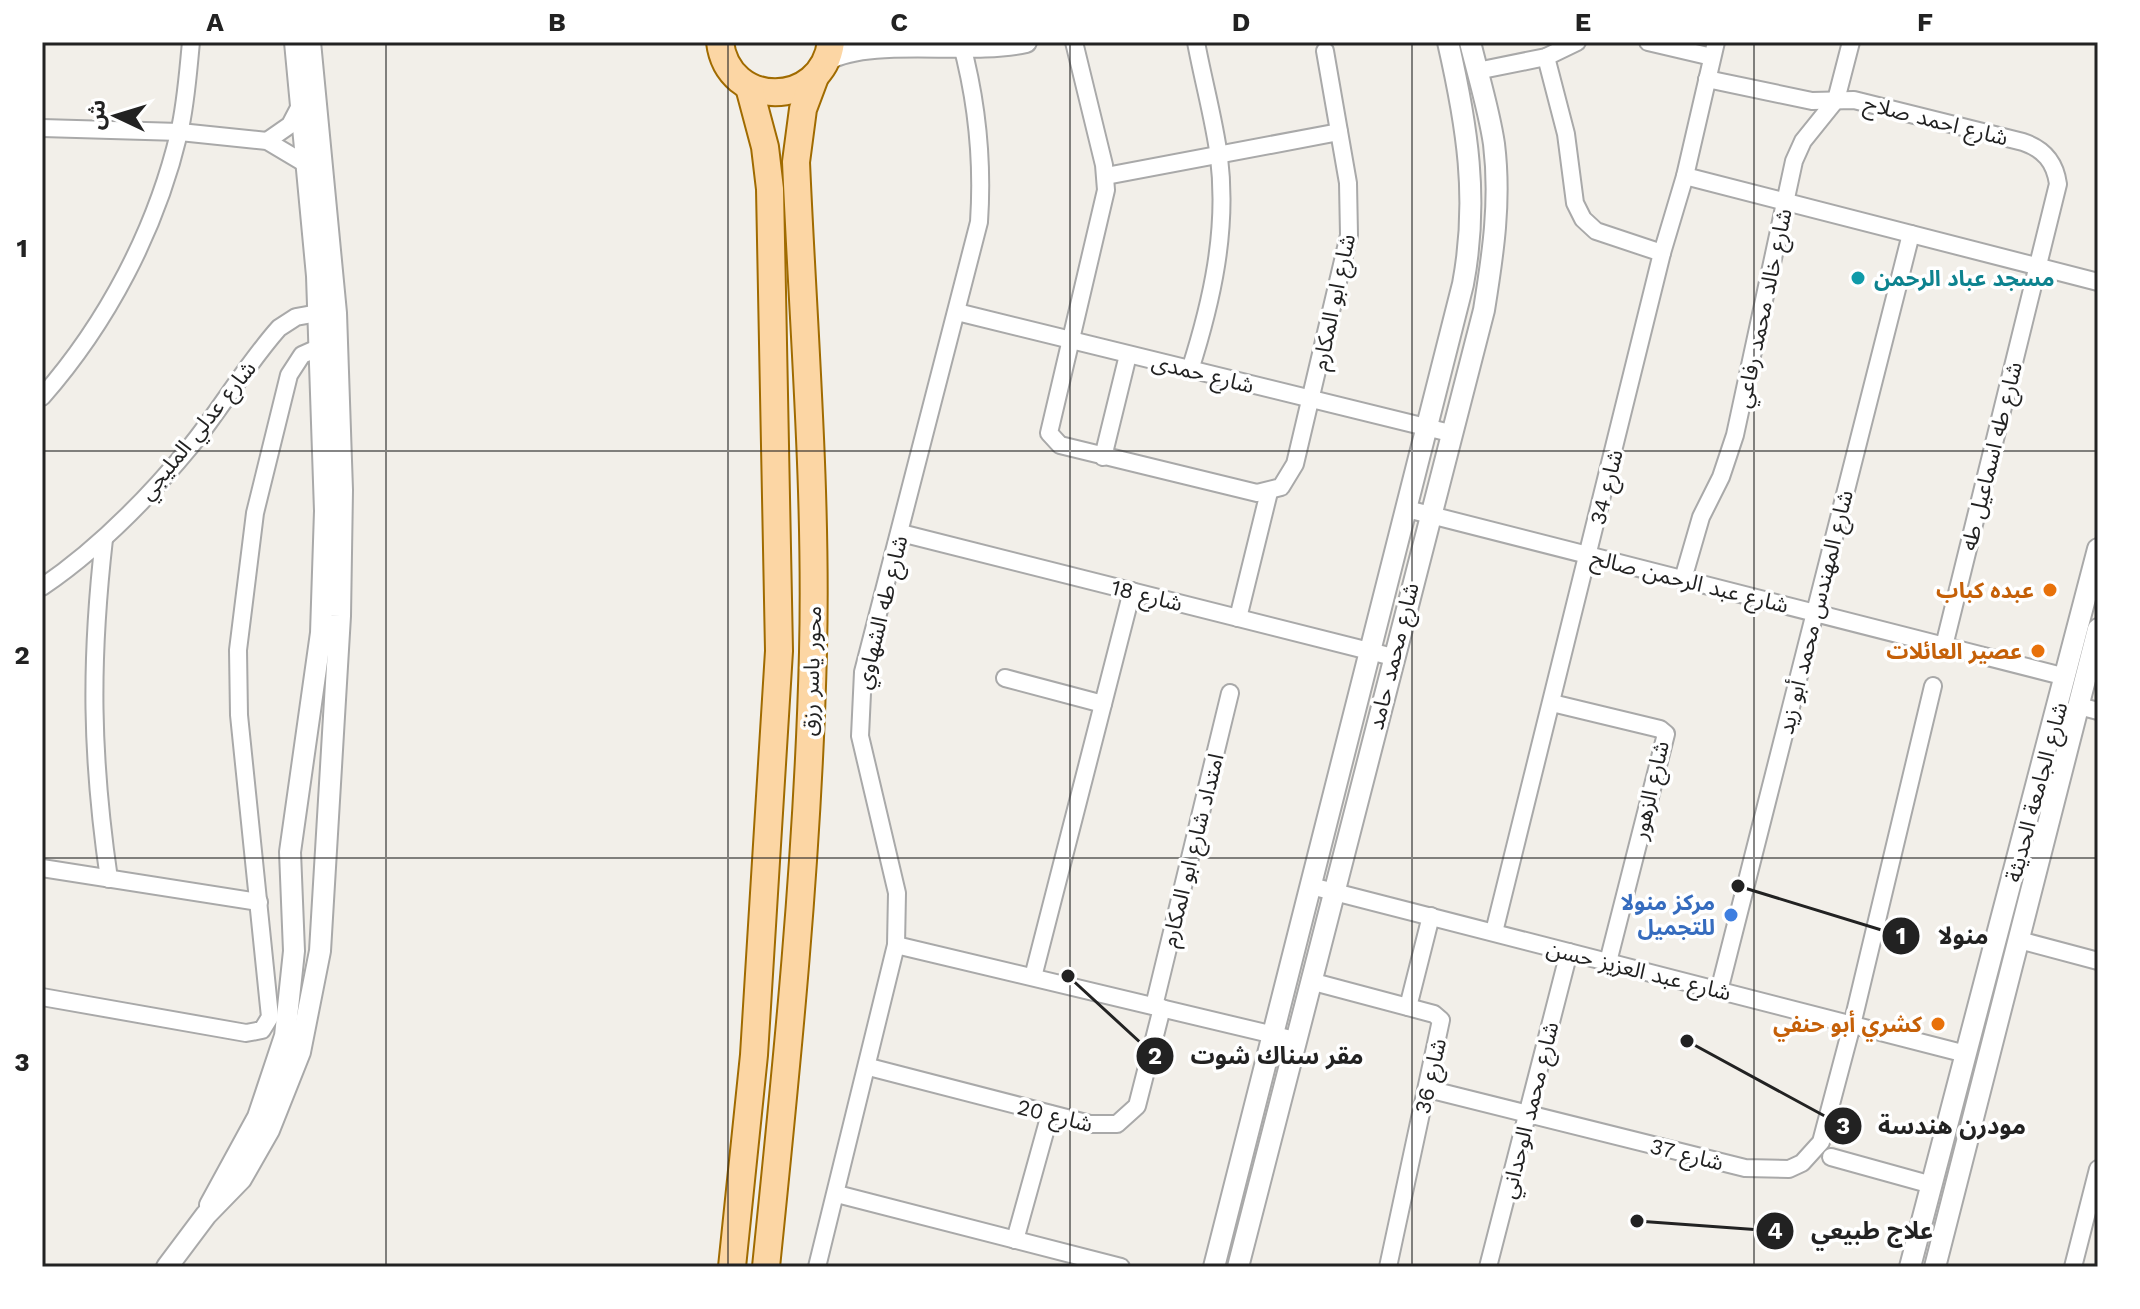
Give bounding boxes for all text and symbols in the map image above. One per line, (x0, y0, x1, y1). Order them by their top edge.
text: A (206, 7, 224, 37)
text: B (548, 7, 566, 37)
text: C (890, 7, 908, 37)
text: D (1232, 7, 1250, 37)
text: E (1575, 7, 1591, 37)
text: F (1917, 7, 1933, 37)
north arrow (76, 76, 156, 156)
street label: شارع احمد صلاح (1860, 91, 2011, 154)
text: ش (83, 99, 110, 131)
street label: شارع خالد محمد رفاعي (1730, 206, 1801, 411)
street label: شارع ابو المكارم (1307, 232, 1364, 373)
text: 1 (16, 233, 28, 263)
place label: مسجد عباد الرحمن (1874, 266, 2055, 291)
marker: مسجد عباد الرحمن (1849, 269, 1867, 287)
street label: شارع حمدى (1148, 349, 1257, 402)
street label: شارع عدلي المليجي (134, 356, 264, 507)
street label: شارع طه اسماعيل طه (1956, 359, 2031, 554)
street label: شارع 34 (1585, 447, 1632, 528)
street label: شارع المهندس محمد أبو زيد (1772, 487, 1862, 738)
street label: شارع طه الشهاوي (850, 533, 917, 692)
street label: شارع عبد الرحمن صالح (1588, 545, 1791, 622)
street label: شارع 18 (1108, 575, 1185, 620)
place label: عبده كباب (1936, 578, 2034, 603)
street label: شارع محمد حامد (1363, 580, 1428, 733)
marker: عبده كباب (2041, 581, 2059, 599)
street label: محور ياسر رزق (797, 605, 827, 737)
place label: عصير العائلات (1886, 639, 2022, 664)
text: 2 (14, 640, 30, 670)
marker: عصير العائلات (2029, 642, 2047, 660)
street label: شارع الجامعة الحديثة (2000, 699, 2076, 886)
street label: شارع الزهور (1627, 738, 1678, 844)
street label: امتداد شارع ابو المكارم (1156, 751, 1233, 950)
place label: مركز منولا للتجميل (1620, 890, 1715, 940)
marker: مركز منولا للتجميل (1722, 906, 1740, 924)
callout: منولا (1881, 912, 2004, 960)
text: 1 (1896, 922, 1906, 950)
text: منولا (1938, 922, 1988, 950)
street label: شارع عبد العزيز حسن (1543, 935, 1734, 1009)
place label: كشري أبو حنفي (1773, 1010, 1923, 1042)
marker: كشري أبو حنفي (1929, 1015, 1947, 1033)
street label: شارع محمد الوحداني (1495, 1019, 1568, 1202)
callout: مقر سناك شوت (1135, 1032, 1380, 1080)
street label: شارع 36 (1410, 1036, 1455, 1117)
text: 2 (1148, 1042, 1162, 1070)
text: مقر سناك شوت (1190, 1042, 1364, 1070)
text: 3 (14, 1047, 30, 1077)
street label: شارع 20 (1014, 1094, 1095, 1141)
callout: مودرن هندسة (1823, 1102, 2042, 1150)
text: 3 (1836, 1112, 1850, 1140)
text: مودرن هندسة (1878, 1112, 2026, 1140)
street label: شارع 37 (1647, 1133, 1726, 1180)
callout: علاج طبيعي (1755, 1207, 1950, 1255)
text: 4 (1767, 1217, 1783, 1245)
text: علاج طبيعي (1811, 1217, 1933, 1251)

